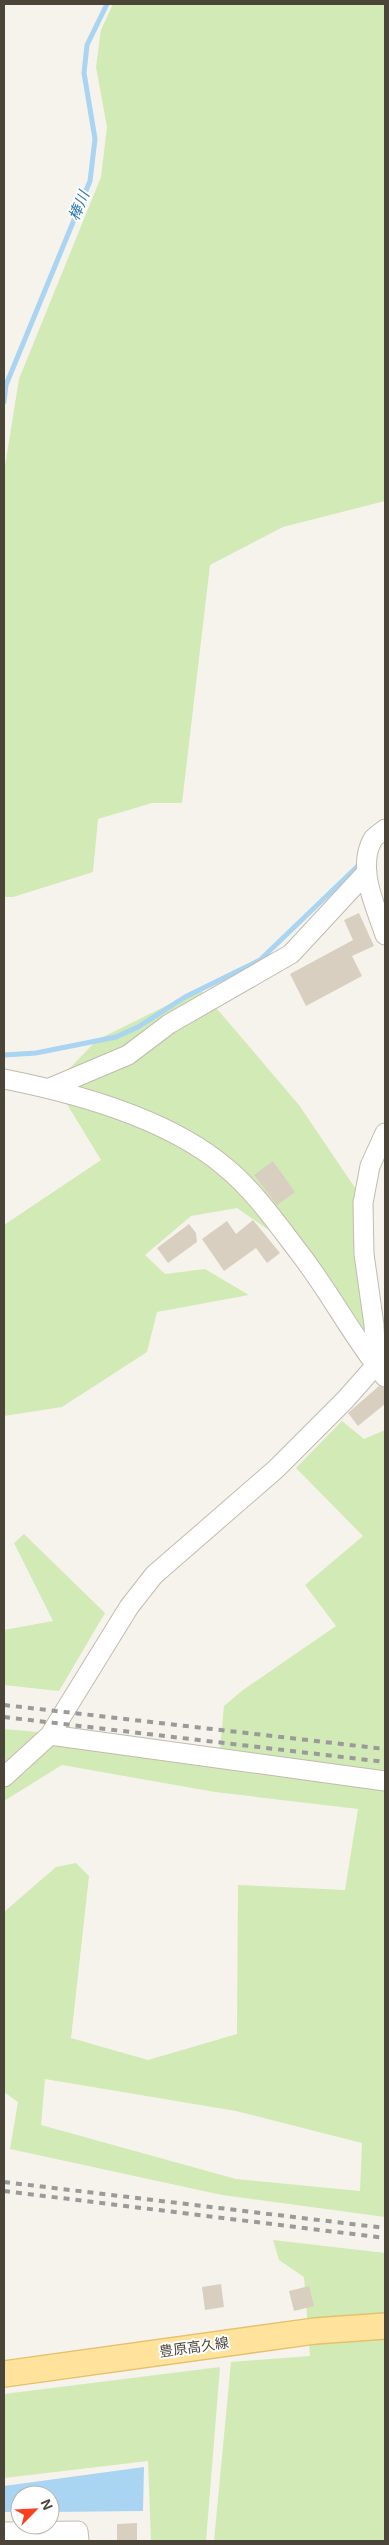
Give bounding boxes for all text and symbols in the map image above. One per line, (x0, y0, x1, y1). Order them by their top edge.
water label: 棒川 (65, 187, 93, 223)
street label: 豊原高久線 (158, 2334, 230, 2360)
north arrow (10, 2485, 60, 2535)
text: N (38, 2497, 56, 2513)

